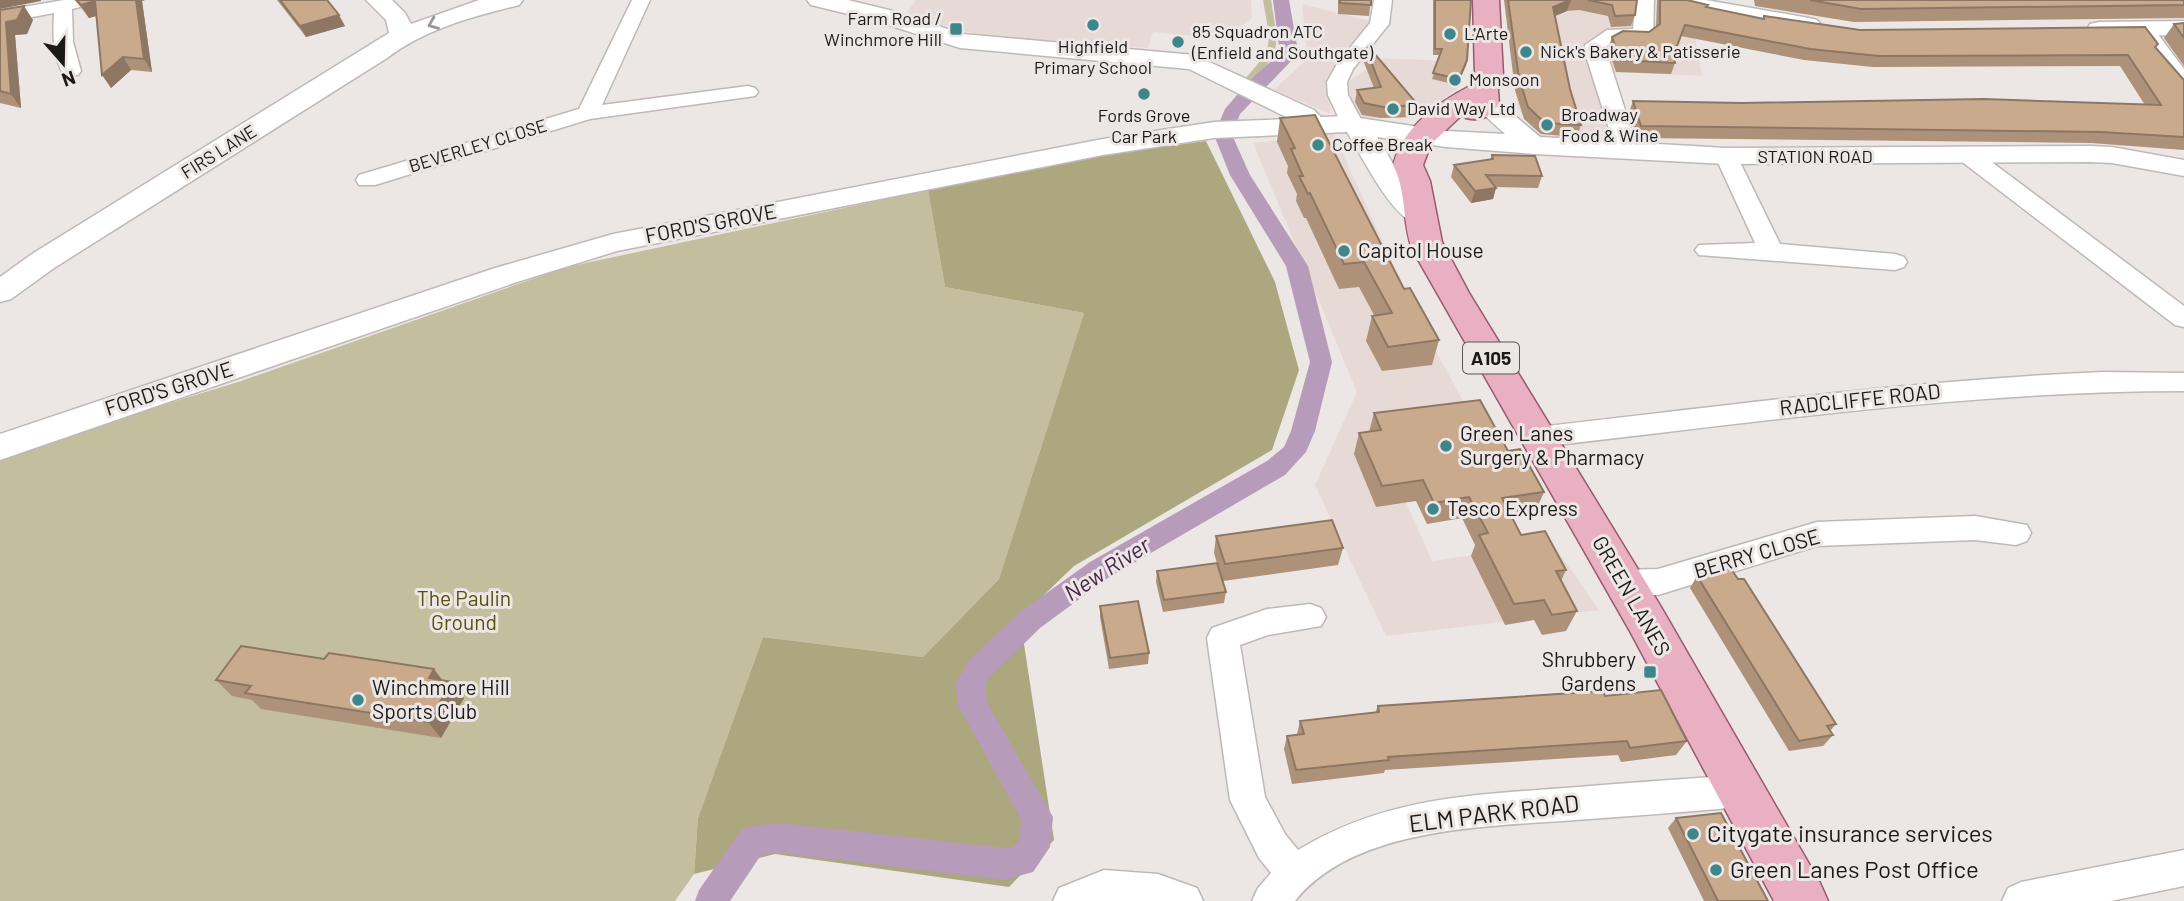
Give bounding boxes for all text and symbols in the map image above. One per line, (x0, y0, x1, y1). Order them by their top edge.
place label: Farm Road / Winchmore Hill (824, 7, 942, 50)
one-way arrow (427, 16, 440, 30)
marker: Highfield Primary School (1085, 17, 1101, 33)
place label: 85 Squadron ATC (Enfield and Southgate) (1191, 20, 1374, 63)
marker: Farm Road / Winchmore Hill (948, 21, 964, 37)
place label: L'Arte (1464, 22, 1508, 44)
marker: L'Arte (1442, 26, 1458, 42)
north arrow (28, 28, 98, 98)
marker: 85 Squadron ATC (Enfield and Southgate) (1170, 34, 1186, 50)
place label: Highfield Primary School (1034, 35, 1152, 78)
place label: Nick's Bakery & Patisserie (1540, 40, 1741, 62)
marker: Nick's Bakery & Patisserie (1518, 44, 1534, 60)
text: N (59, 66, 79, 92)
place label: Monsoon (1469, 68, 1539, 90)
marker: Monsoon (1447, 72, 1463, 88)
marker: Fords Grove Car Park (1136, 86, 1152, 102)
place label: David Way Ltd (1407, 97, 1516, 119)
marker: David Way Ltd (1385, 101, 1401, 117)
place label: Broadway Food & Wine (1561, 103, 1659, 146)
place label: Fords Grove Car Park (1098, 104, 1190, 147)
street label: BEVERLEY CLOSE (406, 114, 549, 177)
marker: Broadway Food & Wine (1539, 117, 1555, 133)
street label: FIRS LANE (177, 119, 260, 183)
place label: Coffee Break (1332, 133, 1433, 155)
marker: Coffee Break (1310, 137, 1326, 153)
street label: STATION ROAD (1757, 145, 1873, 167)
street label: FORD'S GROVE (643, 198, 779, 248)
place label: Capitol House (1358, 237, 1484, 262)
marker: Capitol House (1336, 243, 1352, 259)
road number: A105 (1463, 342, 1519, 374)
street label: FORD'S GROVE (101, 355, 236, 420)
street label: RADCLIFFE ROAD (1778, 378, 1942, 419)
place label: Green Lanes Surgery & Pharmacy (1460, 420, 1645, 469)
marker: Green Lanes Surgery & Pharmacy (1438, 438, 1454, 454)
place label: Tesco Express (1447, 495, 1578, 520)
marker: Tesco Express (1425, 501, 1441, 517)
street label: BERRY CLOSE (1691, 523, 1823, 583)
water label: New River (1058, 530, 1155, 606)
street label: GREEN LANES (1588, 531, 1677, 660)
park label: The Paulin Ground (417, 585, 511, 634)
place label: Shrubbery Gardens (1542, 646, 1636, 695)
marker: Shrubbery Gardens (1642, 664, 1658, 680)
place label: Winchmore Hill Sports Club (372, 674, 510, 723)
marker: Winchmore Hill Sports Club (350, 692, 366, 708)
street label: ELM PARK ROAD (1407, 788, 1581, 837)
place label: Citygate insurance services (1707, 818, 1993, 847)
marker: Citygate insurance services (1685, 826, 1701, 842)
place label: Green Lanes Post Office (1730, 854, 1979, 883)
marker: Green Lanes Post Office (1708, 862, 1724, 878)

